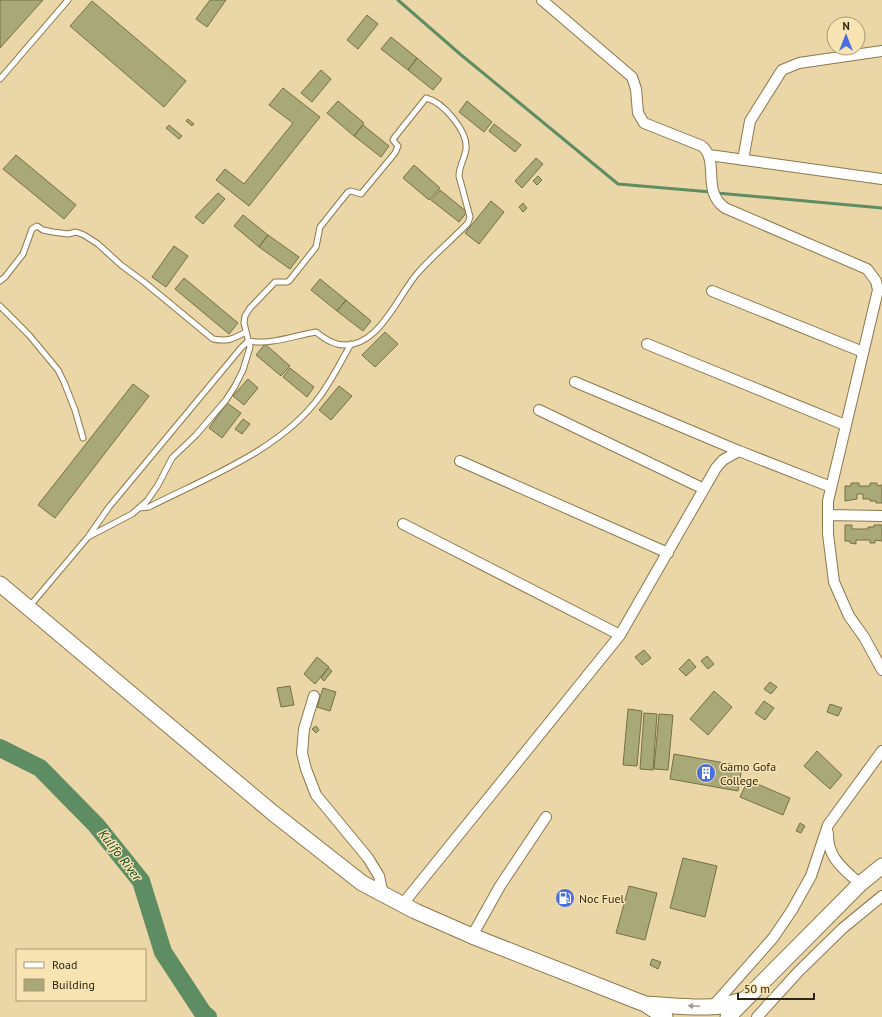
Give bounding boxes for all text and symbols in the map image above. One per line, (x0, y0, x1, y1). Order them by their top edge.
north arrow (826, 16, 866, 56)
text: N (842, 19, 850, 33)
place label: Gamo Gofa College (720, 759, 776, 788)
building icon: Gamo Gofa College (695, 762, 717, 784)
water label: Kulifo River (95, 826, 146, 885)
fuel station icon: Noc Fuel (554, 887, 576, 909)
place label: Noc Fuel (579, 891, 625, 906)
legend (16, 949, 146, 1001)
text: Road (52, 957, 77, 972)
scale bar (738, 975, 814, 1001)
text: Building (52, 977, 95, 992)
text: 50 m (744, 981, 770, 996)
one-way arrow (688, 1003, 700, 1010)

